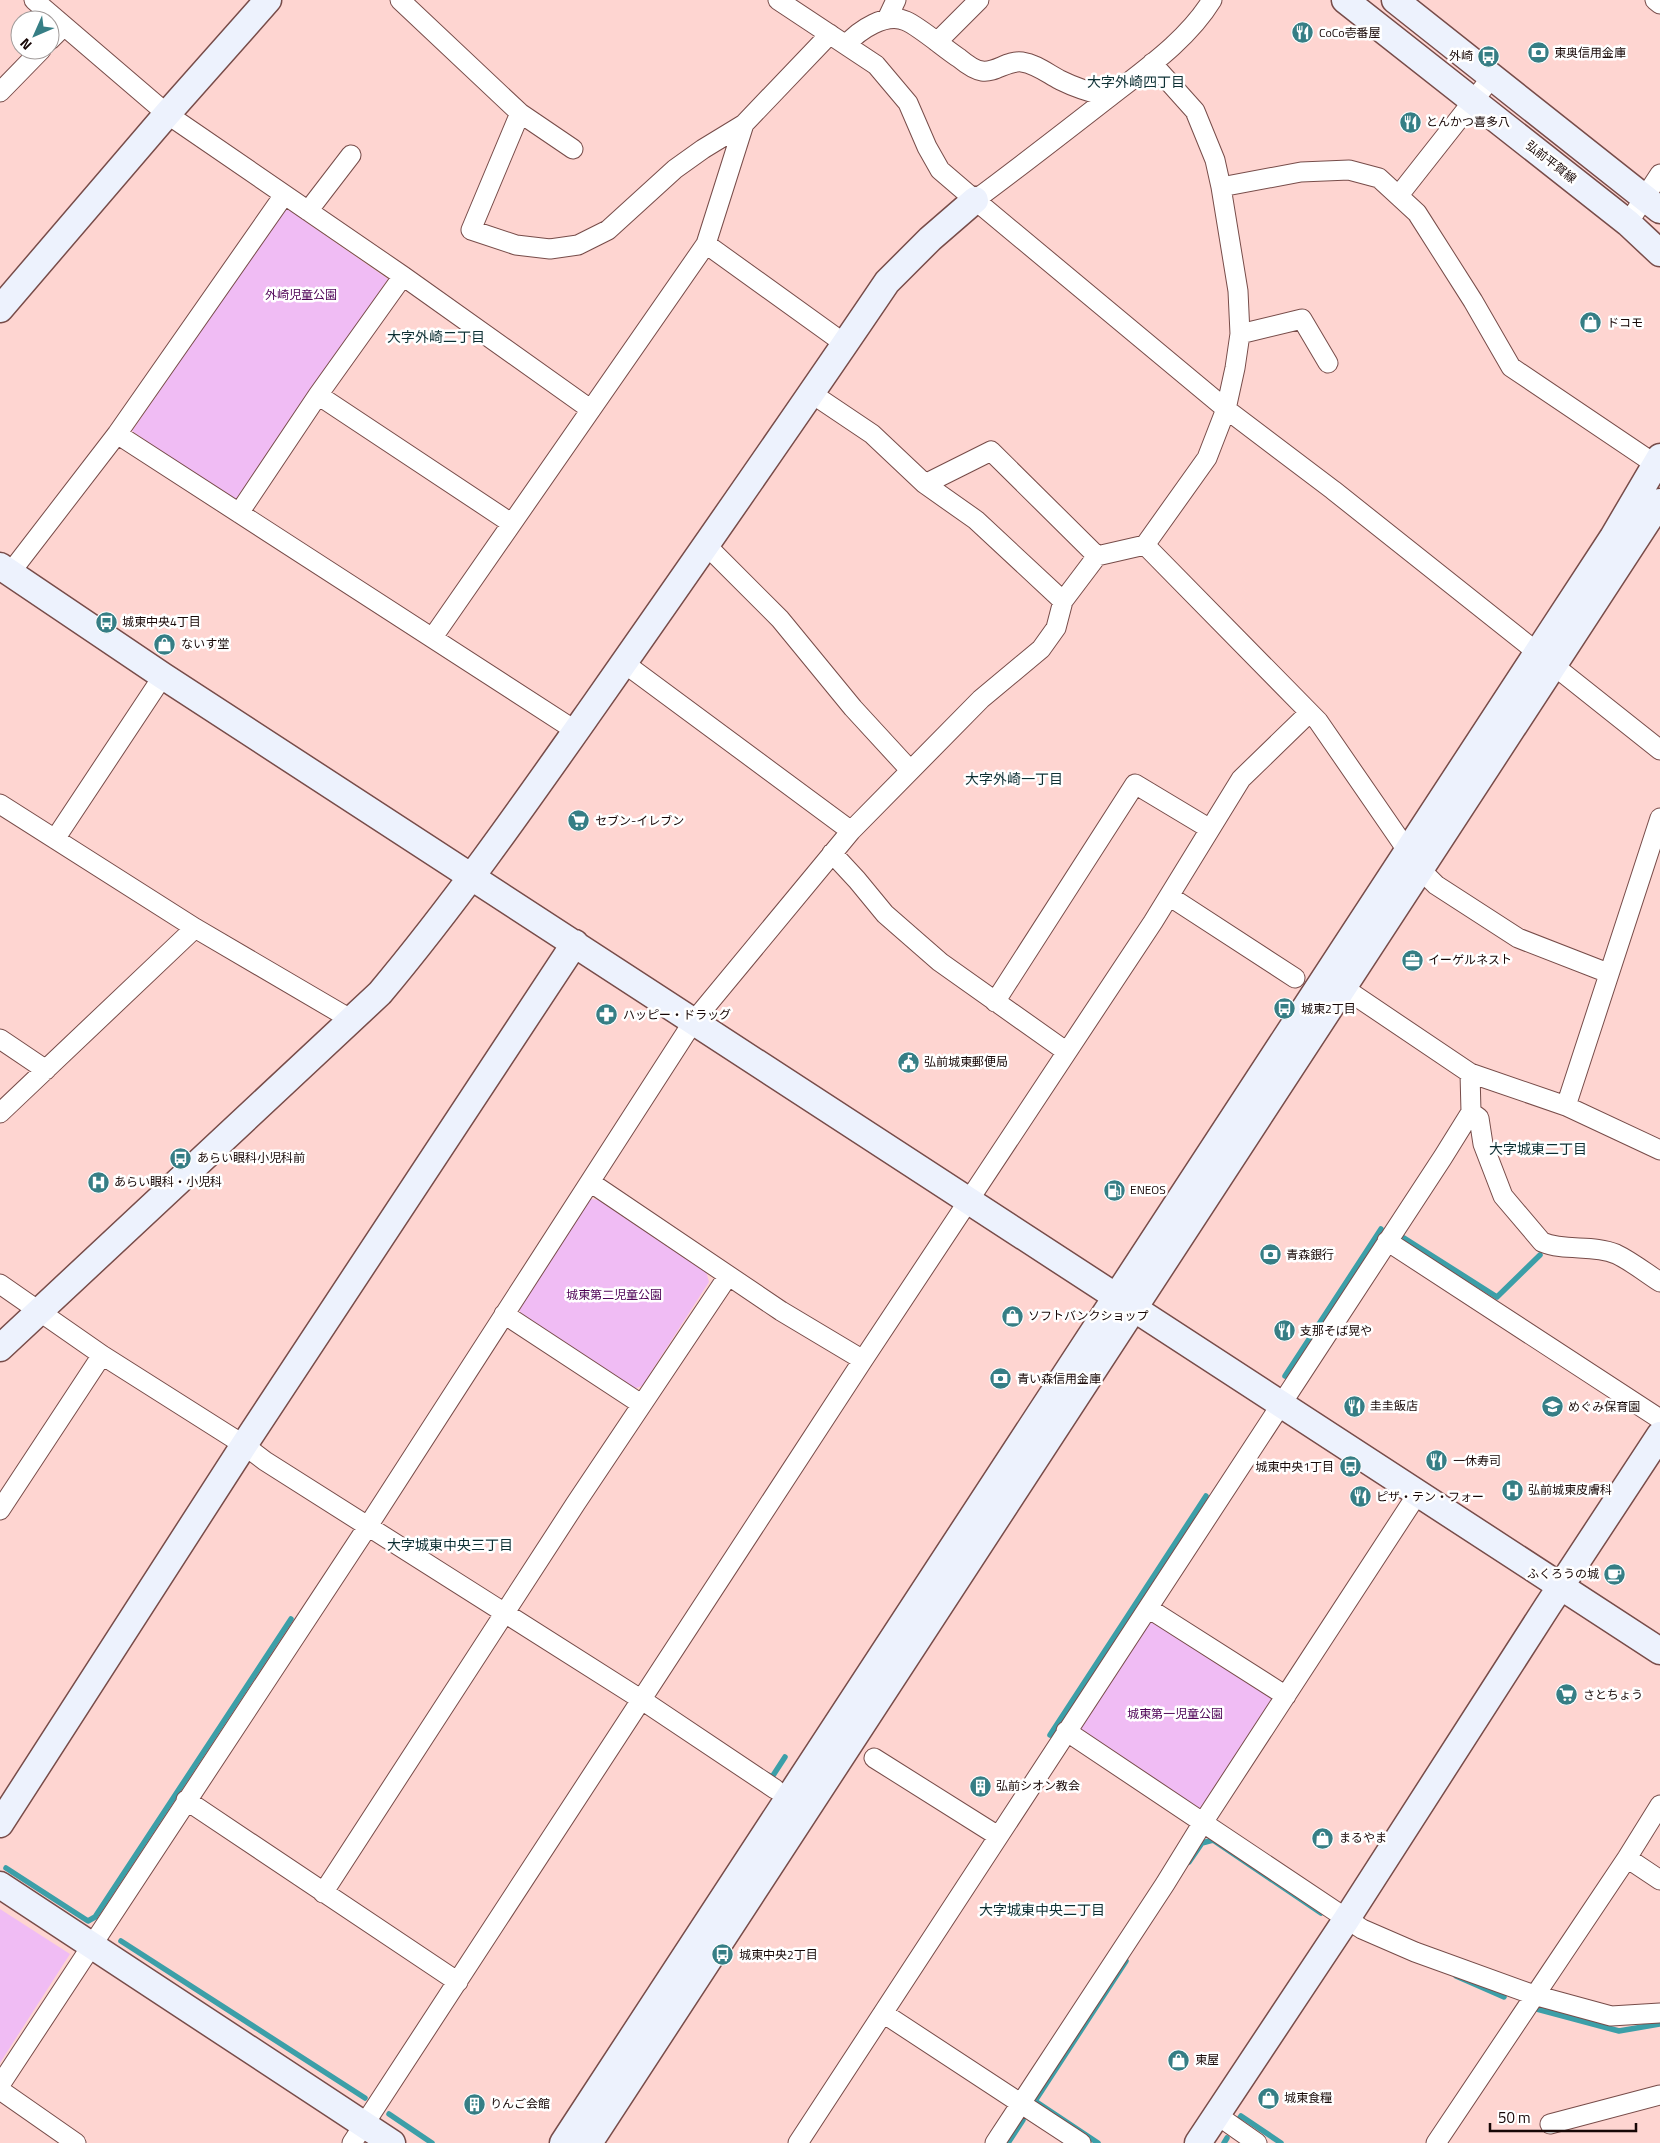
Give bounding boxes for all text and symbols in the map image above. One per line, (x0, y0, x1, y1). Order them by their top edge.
north arrow (10, 10, 60, 60)
restaurant icon: CoCo壱番屋 (1291, 21, 1315, 45)
place label: CoCo壱番屋 (1319, 23, 1381, 42)
text: N (15, 34, 36, 55)
bank icon: 東奥信用金庫 (1526, 41, 1550, 65)
place label: 東奥信用金庫 (1554, 43, 1626, 62)
bus stop icon: 外崎 (1477, 44, 1501, 68)
place label: 外崎 (1449, 46, 1473, 65)
district label: 大字外崎四丁目 (1087, 71, 1185, 92)
restaurant icon: とんかつ喜多八 (1398, 110, 1422, 134)
place label: とんかつ喜多八 (1426, 112, 1510, 131)
street label: 弘前平賀線 (1522, 136, 1581, 188)
park label: 外崎児童公園 (265, 285, 337, 304)
shop icon: ドコモ (1579, 311, 1603, 335)
place label: ドコモ (1607, 313, 1643, 332)
district label: 大字外崎二丁目 (387, 326, 485, 347)
bus stop icon: 城東中央4丁目 (94, 610, 118, 634)
place label: 城東中央4丁目 (122, 612, 201, 631)
shop icon: ないす堂 (153, 632, 177, 656)
place label: ないす堂 (181, 634, 229, 653)
district label: 大字外崎一丁目 (965, 768, 1063, 789)
supermarket icon: セブン-イレブン (567, 809, 591, 833)
place label: セブン-イレブン (595, 811, 684, 830)
office icon: イーゲルネスト (1400, 948, 1424, 972)
place label: イーゲルネスト (1428, 950, 1512, 969)
bus stop icon: 城東2丁目 (1273, 997, 1297, 1021)
place label: 城東2丁目 (1301, 999, 1356, 1018)
pharmacy icon: ハッピー・ドラッグ (595, 1003, 619, 1027)
place label: ハッピー・ドラッグ (623, 1005, 731, 1024)
public building icon: 弘前城東郵便局 (896, 1050, 920, 1074)
place label: 弘前城東郵便局 (924, 1052, 1008, 1071)
district label: 大字城東二丁目 (1489, 1138, 1587, 1159)
bus stop icon: あらい眼科小児科前 (169, 1146, 193, 1170)
place label: あらい眼科小児科前 (197, 1148, 305, 1167)
hospital icon: あらい眼科・小児科 (86, 1170, 110, 1194)
place label: あらい眼科・小児科 (114, 1172, 222, 1191)
fuel station icon: ENEOS (1102, 1178, 1126, 1202)
place label: ENEOS (1130, 1180, 1166, 1199)
bank icon: 青森銀行 (1258, 1243, 1282, 1267)
place label: 青森銀行 (1286, 1245, 1334, 1264)
park label: 城東第二児童公園 (566, 1285, 662, 1304)
shop icon: ソフトバンクショップ (1000, 1304, 1024, 1328)
place label: ソフトバンクショップ (1028, 1306, 1149, 1325)
restaurant icon: 支那そば晃や (1272, 1319, 1296, 1343)
place label: 支那そば晃や (1300, 1321, 1372, 1340)
bank icon: 青い森信用金庫 (989, 1367, 1013, 1391)
place label: 青い森信用金庫 (1017, 1369, 1101, 1388)
restaurant icon: 圭圭飯店 (1342, 1394, 1366, 1418)
school or university icon: めぐみ保育園 (1540, 1395, 1564, 1419)
place label: 圭圭飯店 (1370, 1396, 1418, 1415)
place label: めぐみ保育園 (1568, 1397, 1640, 1416)
restaurant icon: 一休寿司 (1425, 1449, 1449, 1473)
place label: 一休寿司 (1453, 1451, 1501, 1470)
bus stop icon: 城東中央1丁目 (1338, 1455, 1362, 1479)
place label: 城東中央1丁目 (1255, 1457, 1334, 1476)
hospital icon: 弘前城東皮膚科 (1500, 1478, 1524, 1502)
place label: 弘前城東皮膚科 (1528, 1480, 1612, 1499)
restaurant icon: ピザ・テン・フォー (1348, 1485, 1372, 1509)
place label: ピザ・テン・フォー (1376, 1487, 1484, 1506)
district label: 大字城東中央三丁目 (387, 1534, 513, 1555)
cafe icon: ふくろうの城 (1603, 1562, 1627, 1586)
place label: ふくろうの城 (1527, 1564, 1599, 1583)
supermarket icon: さとちょう (1555, 1683, 1579, 1707)
place label: さとちょう (1583, 1685, 1643, 1704)
park label: 城東第一児童公園 (1127, 1704, 1223, 1723)
building icon: 弘前シオン教会 (968, 1774, 992, 1798)
place label: 弘前シオン教会 (996, 1776, 1080, 1795)
shop icon: まるやま (1311, 1826, 1335, 1850)
place label: まるやま (1339, 1828, 1387, 1847)
district label: 大字城東中央二丁目 (979, 1899, 1105, 1920)
bus stop icon: 城東中央2丁目 (711, 1943, 735, 1967)
place label: 城東中央2丁目 (739, 1945, 818, 1964)
shop icon: 東屋 (1167, 2048, 1191, 2072)
place label: 東屋 (1195, 2050, 1219, 2069)
shop icon: 城東食糧 (1256, 2086, 1280, 2110)
place label: 城東食糧 (1284, 2088, 1332, 2107)
building icon: りんご会館 (462, 2092, 486, 2116)
place label: りんご会館 (490, 2094, 550, 2113)
scale bar (1490, 2100, 1636, 2132)
text: 50 m (1498, 2106, 1531, 2129)

